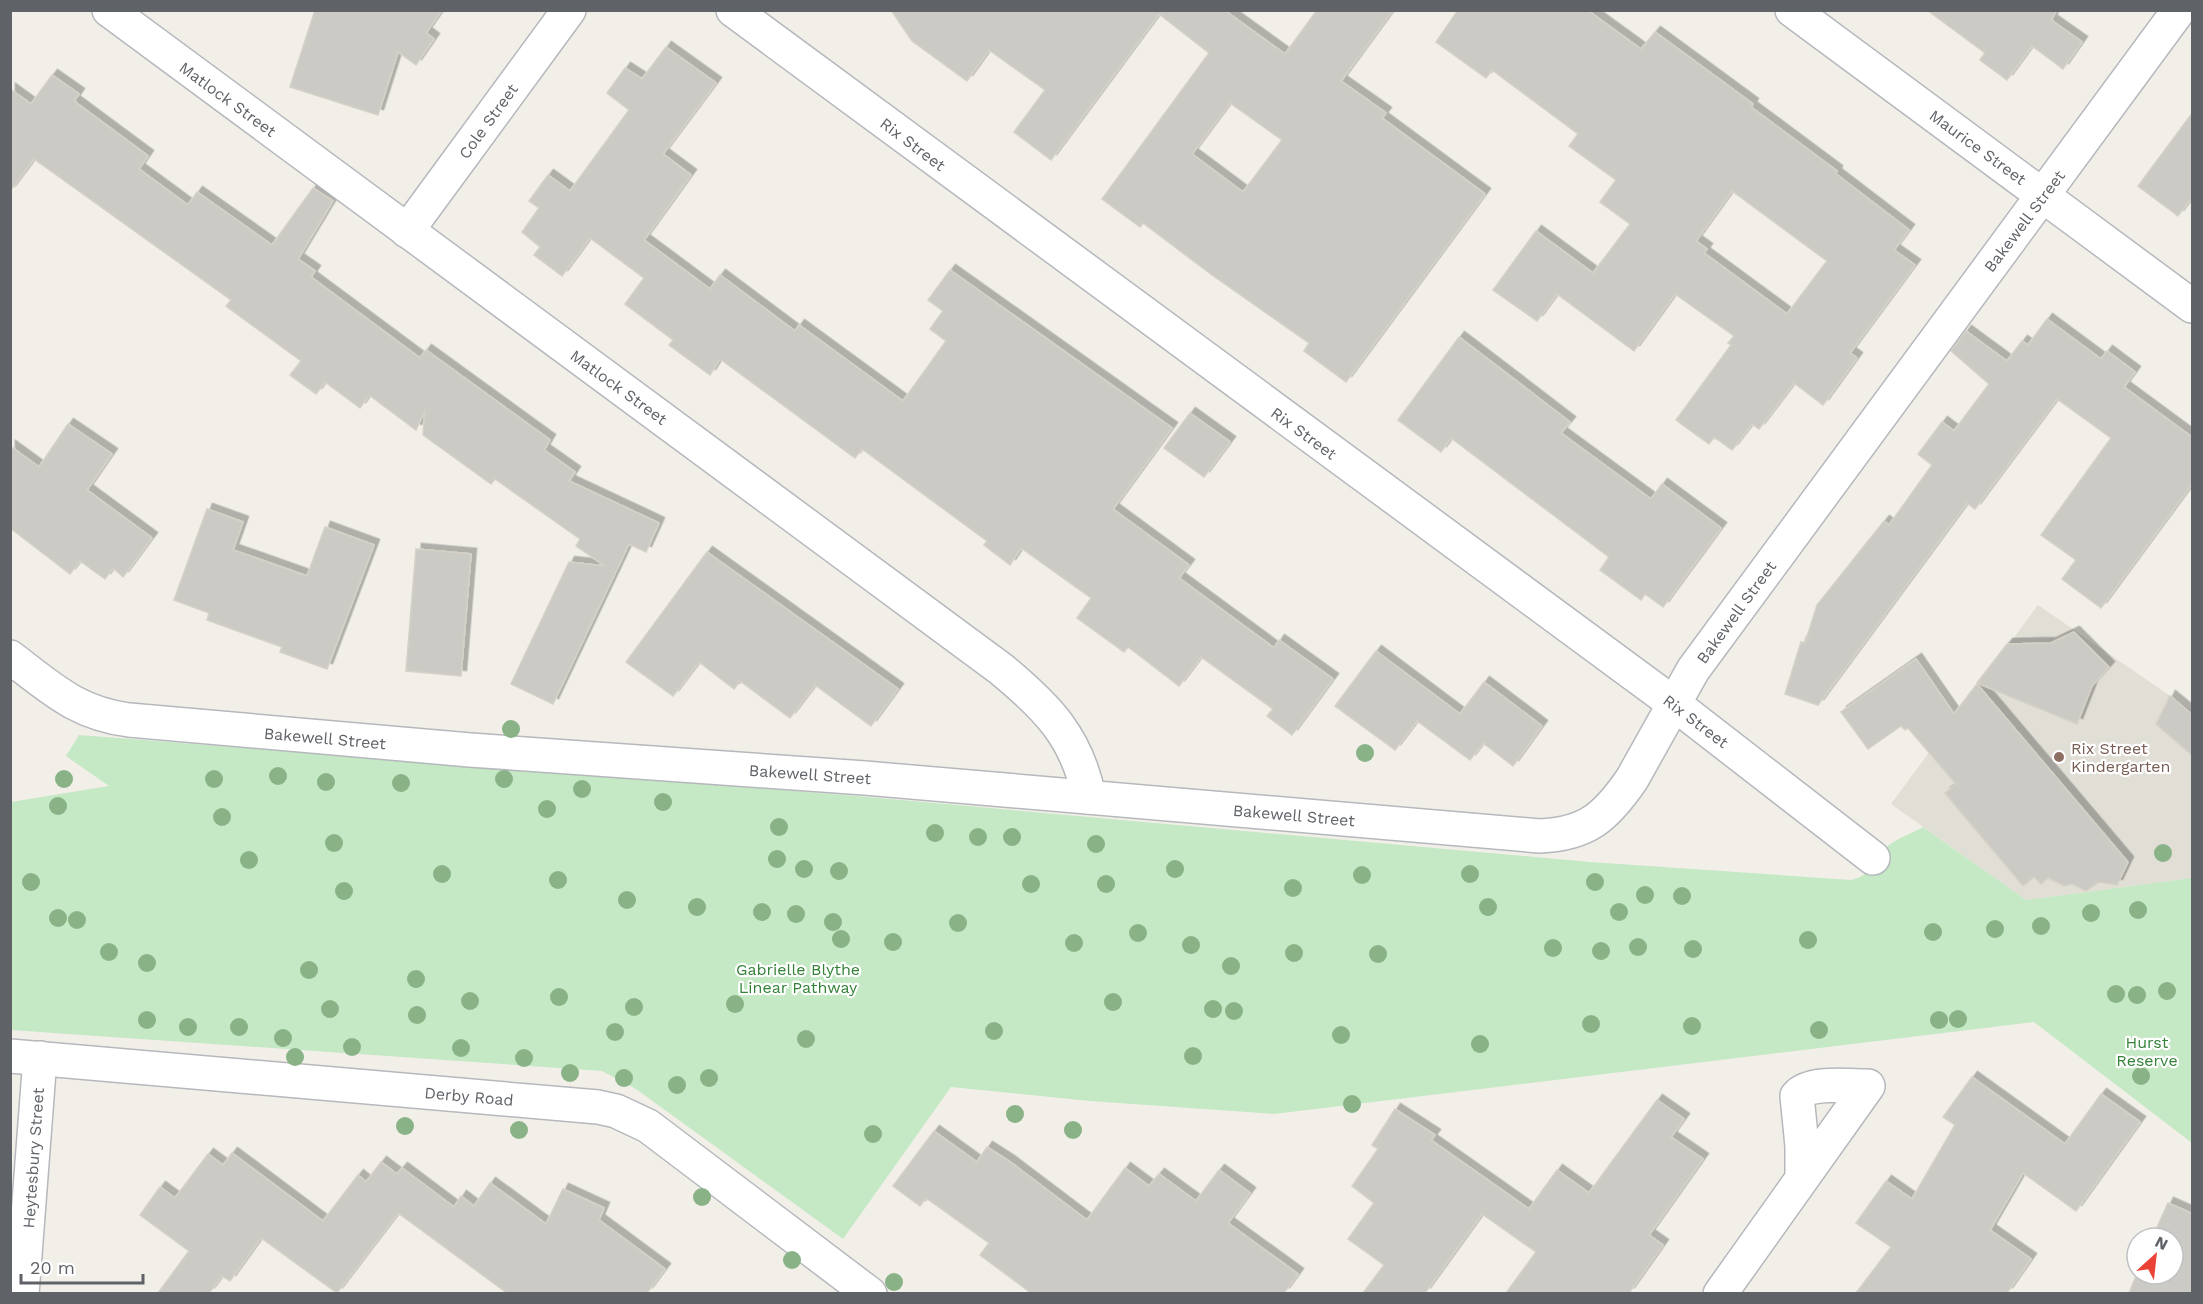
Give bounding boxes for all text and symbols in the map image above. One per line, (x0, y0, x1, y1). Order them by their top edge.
street label: Matlock Street (176, 58, 280, 141)
street label: Cole Street (455, 80, 522, 163)
street label: Maurice Street (1926, 106, 2030, 189)
street label: Rix Street (876, 114, 949, 175)
street label: Bakewell Street (1980, 166, 2069, 276)
street label: Matlock Street (567, 346, 671, 429)
street label: Rix Street (1267, 403, 1341, 464)
street label: Bakewell Street (1693, 557, 1780, 667)
street label: Rix Street (1659, 691, 1732, 752)
street label: Bakewell Street (263, 724, 387, 753)
place label: Rix Street Kindergarten (2071, 739, 2171, 776)
marker: Rix Street Kindergarten (2052, 750, 2066, 764)
street label: Bakewell Street (748, 761, 872, 788)
street label: Bakewell Street (1232, 801, 1356, 830)
park label: Gabrielle Blythe Linear Pathway (736, 960, 860, 997)
park label: Hurst Reserve (2116, 1033, 2178, 1070)
street label: Derby Road (424, 1083, 514, 1110)
street label: Heytesbury Street (19, 1087, 48, 1229)
north arrow (2125, 1226, 2185, 1286)
text: N (2152, 1232, 2171, 1254)
scale bar (21, 1247, 142, 1285)
text: 20 m (30, 1257, 75, 1278)

